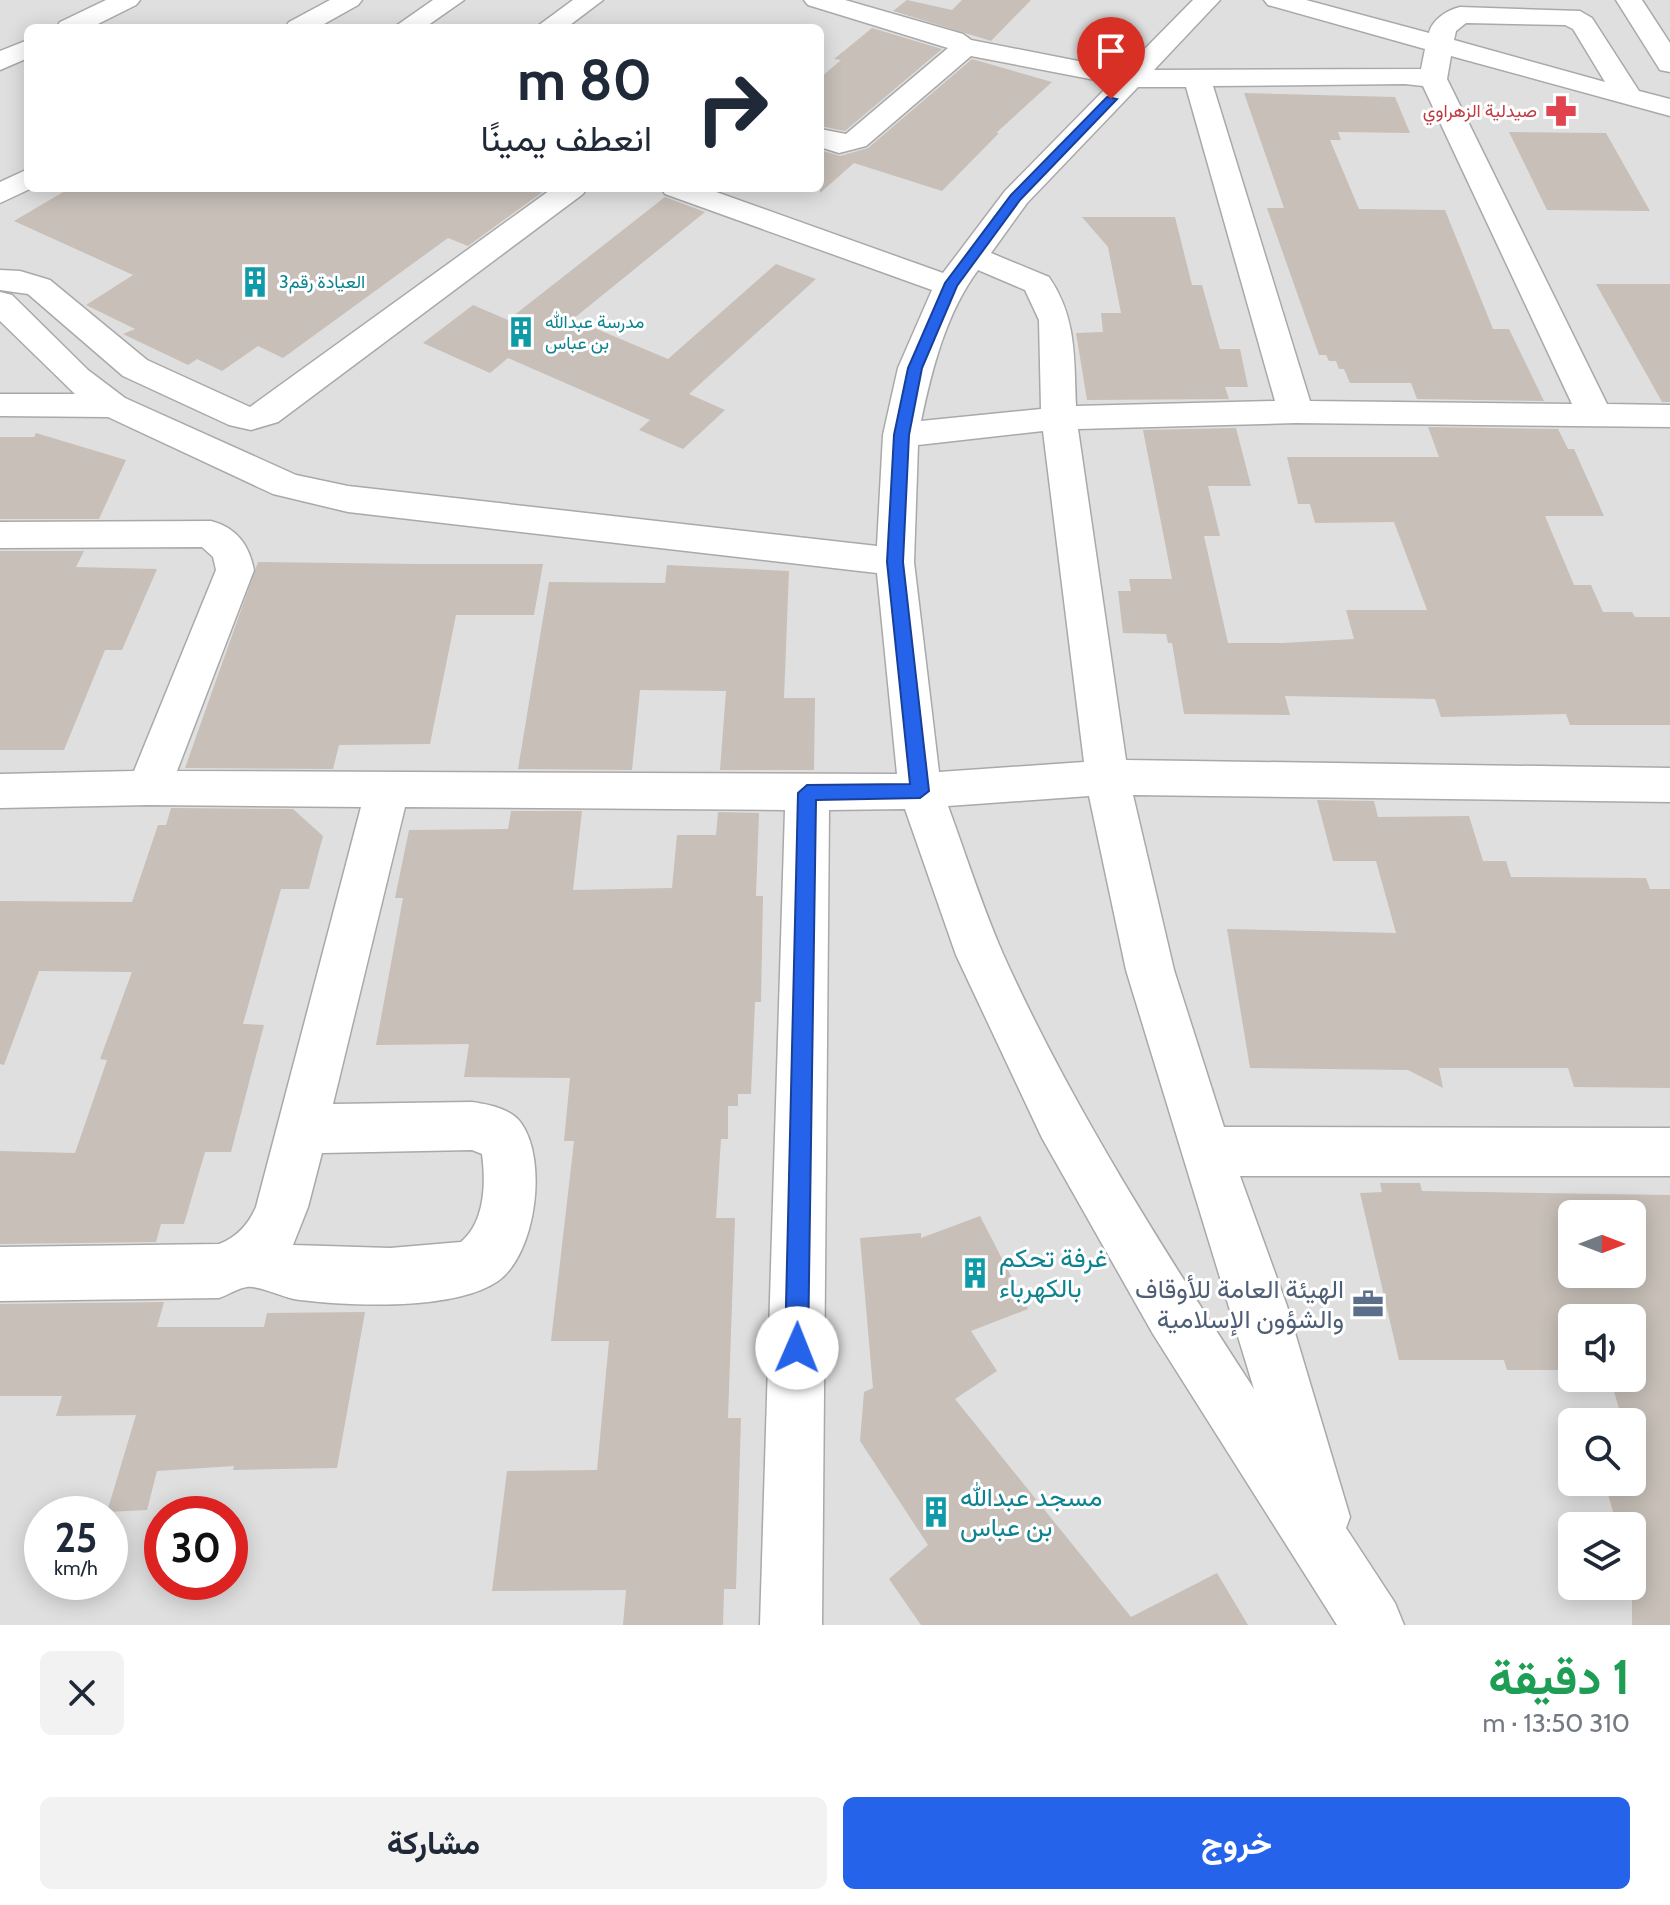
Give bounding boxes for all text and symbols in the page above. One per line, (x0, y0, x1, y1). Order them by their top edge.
pin (1077, 17, 1145, 99)
icon: arrive (1089, 29, 1133, 73)
text: 80 m (517, 46, 652, 114)
icon: right (680, 56, 784, 160)
pharmacy icon: صيدلية الزهراوي (1544, 94, 1578, 128)
place label: صيدلية الزهراوي (1423, 100, 1537, 126)
text: انعطف يمينًا (480, 116, 652, 160)
building icon: 3العيادة رقم (238, 265, 272, 299)
place label: 3العيادة رقم (279, 271, 365, 294)
place label: مدرسة عبدالله بن عباس (545, 311, 644, 354)
building icon: مدرسة عبدالله بن عباس (504, 315, 538, 349)
north arrow (1558, 1200, 1646, 1288)
map controls (1558, 1200, 1646, 1600)
place label: غرفة تحكم بالكهرباء (999, 1242, 1108, 1304)
building icon: غرفة تحكم بالكهرباء (958, 1256, 992, 1290)
place label: الهيئة العامة للأوقاف والشؤون الإسلامية (1135, 1273, 1344, 1337)
office icon: الهيئة العامة للأوقاف والشؤون الإسلامية (1351, 1287, 1385, 1321)
button: sound (1558, 1304, 1646, 1392)
position arrow (755, 1306, 839, 1390)
button: search (1558, 1408, 1646, 1496)
place label: مسجد عبدالله بن عباس (960, 1481, 1102, 1543)
building icon: مسجد عبدالله بن عباس (919, 1495, 953, 1529)
speed limit sign: 30 (144, 1496, 248, 1600)
button: layers (1558, 1512, 1646, 1600)
text: 25 (55, 1513, 97, 1562)
text: km/h (54, 1556, 98, 1580)
text: 1 دقيقة (1488, 1648, 1630, 1706)
button: close (40, 1651, 124, 1735)
text: 310 m · 13:50 (1483, 1707, 1630, 1739)
button: مشاركة (40, 1797, 827, 1889)
button: خروج (843, 1797, 1630, 1889)

